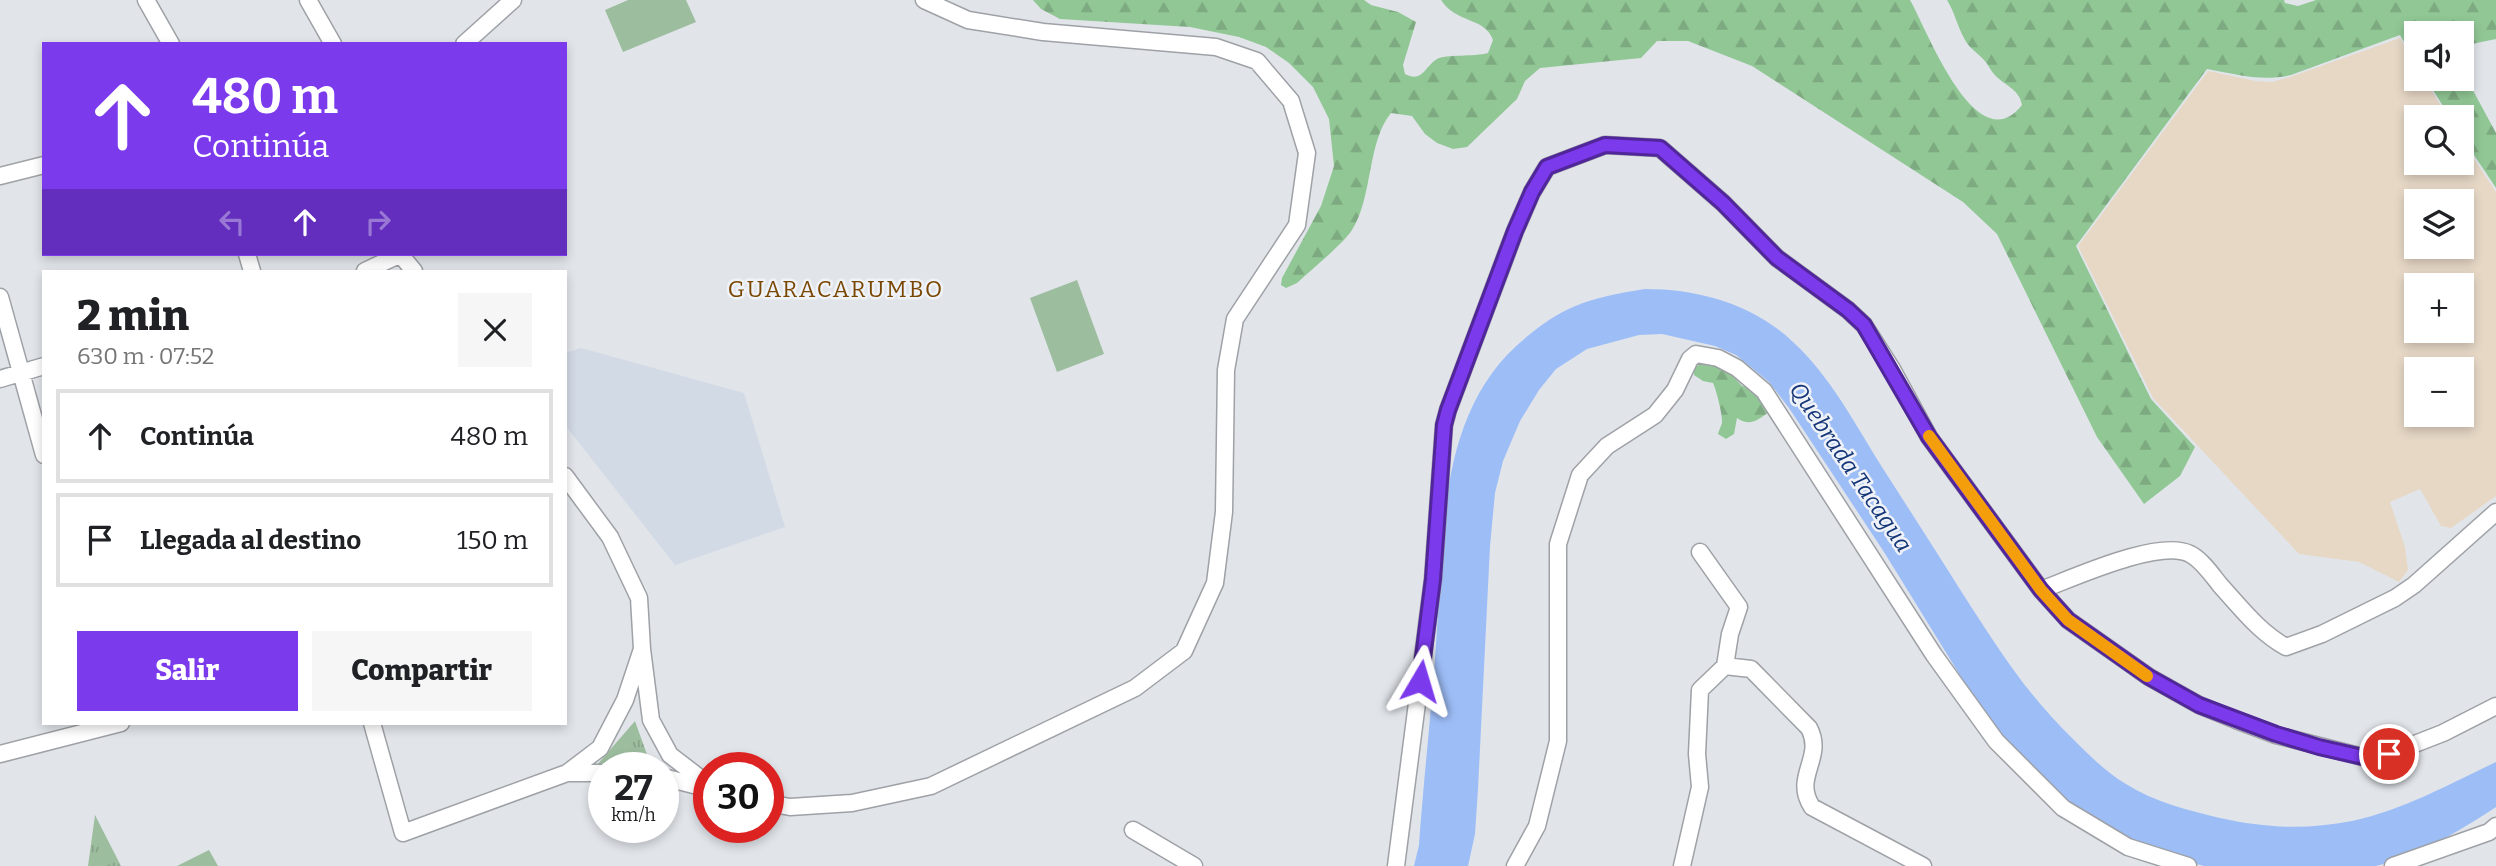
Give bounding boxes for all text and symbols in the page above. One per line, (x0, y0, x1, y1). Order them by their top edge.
map controls (2404, 21, 2474, 427)
button: sound (2404, 21, 2474, 91)
text: 480 m (192, 67, 338, 126)
icon: ahead (77, 70, 168, 161)
button: search (2404, 105, 2474, 175)
text: Continúa (192, 127, 329, 165)
button: layers (2404, 189, 2474, 259)
icon: left (213, 203, 251, 241)
icon: ahead (286, 203, 324, 241)
icon: right (359, 203, 397, 241)
button: + (2404, 273, 2474, 343)
district label: GUARACARUMBO (728, 275, 944, 303)
text: 2 min (77, 291, 189, 341)
button: close (458, 293, 532, 367)
text: 630 m · 07:52 (77, 342, 214, 370)
button: − (2404, 357, 2474, 427)
water label: Quebrada Tacagua (1784, 377, 1918, 557)
icon: ahead (81, 417, 119, 455)
text: Continúa (140, 421, 254, 452)
text: 480 m (451, 421, 528, 452)
icon: arrive (81, 521, 119, 559)
text: Llegada al destino (140, 525, 361, 556)
text: 150 m (457, 525, 528, 556)
button: Salir (77, 631, 298, 711)
button: Compartir (312, 631, 532, 711)
position arrow (1383, 644, 1457, 718)
pin (2359, 724, 2419, 784)
icon: arrive (2370, 735, 2408, 773)
speed limit sign: 30 (693, 752, 784, 843)
text: 27 (614, 767, 653, 809)
text: km/h (611, 804, 656, 826)

